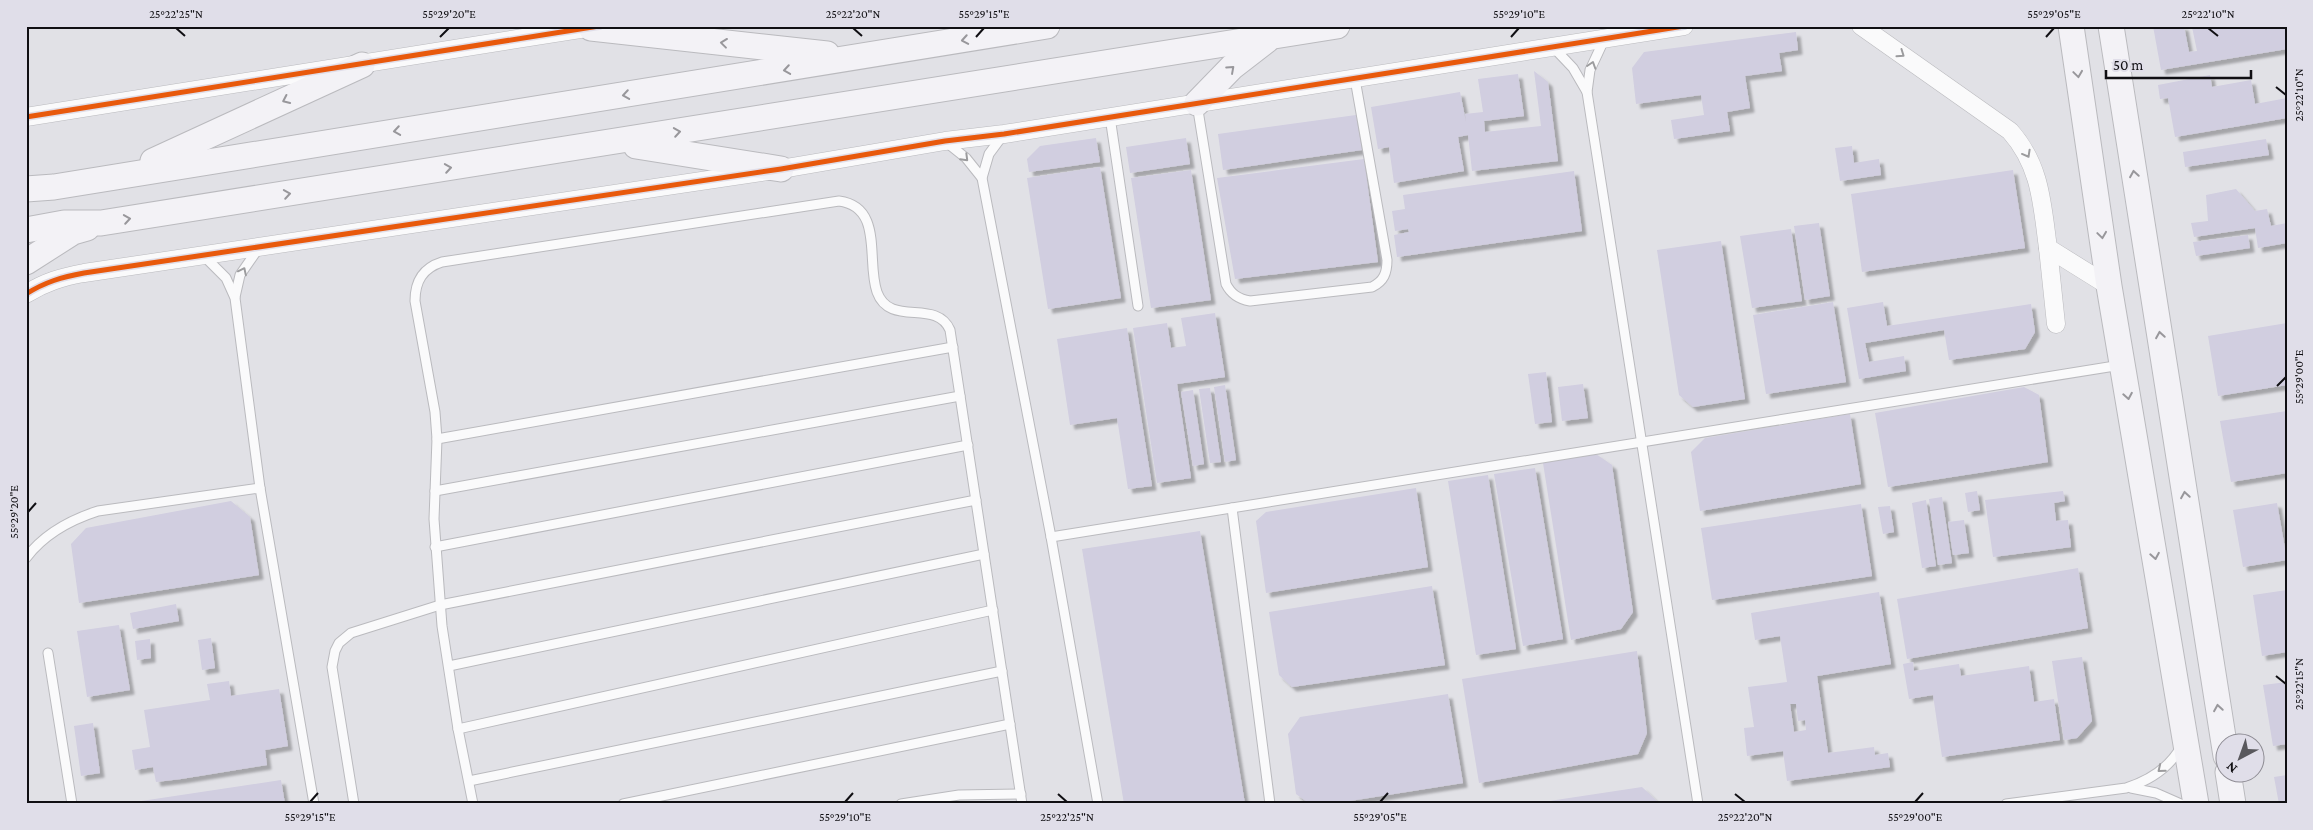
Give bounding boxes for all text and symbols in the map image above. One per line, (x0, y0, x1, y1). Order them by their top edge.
text: 25°22'25"N (149, 7, 203, 21)
text: 55°29'20"E (422, 7, 476, 21)
text: 25°22'20"N (826, 7, 880, 21)
text: 55°29'15"E (958, 7, 1010, 21)
text: 55°29'10"E (1493, 7, 1546, 21)
text: 55°29'05"E (2027, 7, 2081, 21)
text: 25°22'10"N (2181, 7, 2235, 21)
one-way arrow (960, 35, 969, 45)
one-way arrow (720, 38, 728, 49)
one-way arrow (1895, 48, 1905, 57)
scale bar (2106, 48, 2250, 80)
text: 50 m (2113, 57, 2143, 73)
one-way arrow (1587, 61, 1597, 70)
one-way arrow (783, 64, 791, 74)
one-way arrow (1226, 65, 1235, 74)
text: 25°22'10"N (2292, 68, 2306, 122)
one-way arrow (2073, 70, 2083, 79)
one-way arrow (622, 89, 631, 99)
one-way arrow (282, 94, 291, 104)
one-way arrow (392, 125, 400, 136)
one-way arrow (673, 128, 682, 138)
one-way arrow (2021, 149, 2031, 158)
one-way arrow (959, 152, 968, 161)
one-way arrow (443, 164, 452, 174)
one-way arrow (2130, 170, 2140, 178)
one-way arrow (283, 189, 291, 199)
one-way arrow (122, 215, 131, 225)
one-way arrow (2096, 232, 2107, 240)
one-way arrow (237, 267, 247, 276)
one-way arrow (2155, 330, 2165, 339)
text: 55°29'00"E (2292, 349, 2306, 404)
one-way arrow (2123, 391, 2133, 400)
text: 55°29'20"E (7, 485, 21, 539)
one-way arrow (2180, 491, 2190, 500)
one-way arrow (2150, 551, 2160, 560)
text: 25°22'15"N (2292, 658, 2306, 710)
one-way arrow (2213, 703, 2224, 711)
north arrow (2216, 732, 2266, 782)
text: N (2222, 758, 2240, 777)
one-way arrow (2158, 764, 2167, 772)
text: 55°29'15"E (284, 810, 336, 824)
text: 55°29'10"E (819, 810, 872, 824)
text: 25°22'25"N (1040, 810, 1094, 824)
text: 55°29'05"E (1353, 810, 1407, 824)
text: 25°22'20"N (1718, 810, 1772, 824)
text: 55°29'00"E (1888, 810, 1943, 824)

